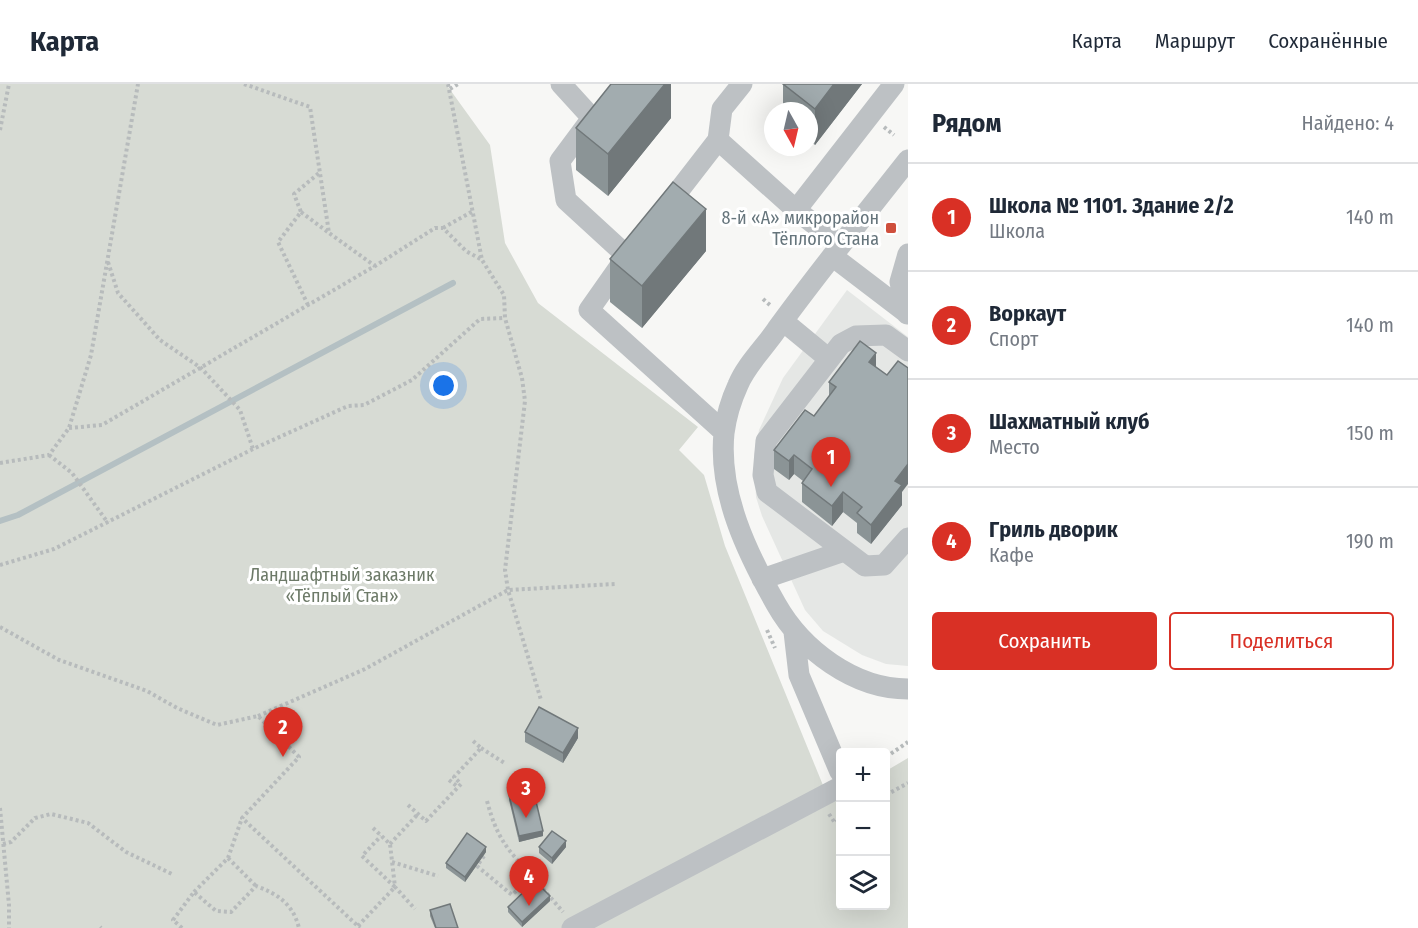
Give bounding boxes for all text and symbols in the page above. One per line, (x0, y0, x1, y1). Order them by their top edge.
text: Карта (30, 25, 99, 58)
text: Карта (1072, 28, 1122, 54)
text: Маршрут (1155, 28, 1235, 54)
text: Сохранённые (1268, 28, 1388, 54)
north arrow (764, 102, 818, 156)
text: Рядом (932, 108, 1001, 139)
text: Найдено: 4 (1302, 111, 1394, 135)
text: Школа № 1101. Здание 2/2 (989, 192, 1234, 219)
text: 1 (947, 205, 956, 229)
text: 140 m (1346, 205, 1394, 229)
place label: 8-й «А» микрорайон Тёплого Стана (721, 207, 879, 250)
text: Школа (989, 219, 1045, 243)
marker: 8-й «А» микрорайон Тёплого Стана (884, 221, 898, 235)
text: Воркаут (989, 300, 1066, 327)
text: 2 (947, 313, 956, 337)
text: 140 m (1346, 313, 1394, 337)
text: Спорт (989, 327, 1038, 351)
your location (429, 371, 458, 400)
text: Шахматный клуб (989, 408, 1150, 435)
text: 3 (947, 421, 956, 445)
text: 150 m (1347, 421, 1394, 445)
text: Место (989, 435, 1040, 459)
pin: 1 (812, 438, 850, 487)
text: Гриль дворик (989, 516, 1118, 543)
text: 4 (946, 529, 957, 553)
text: 190 m (1346, 529, 1394, 553)
text: Кафе (989, 543, 1034, 567)
park label: Ландшафтный заказник «Тёплый Стан» (250, 564, 435, 607)
button: Сохранить (932, 612, 1157, 670)
button: Поделиться (1169, 612, 1394, 670)
pin: 2 (264, 708, 302, 757)
map controls (836, 748, 890, 910)
button: + (836, 748, 890, 802)
pin: 3 (506, 768, 546, 818)
button: − (836, 802, 890, 856)
pin: 4 (510, 856, 548, 906)
button: layers (836, 856, 890, 910)

